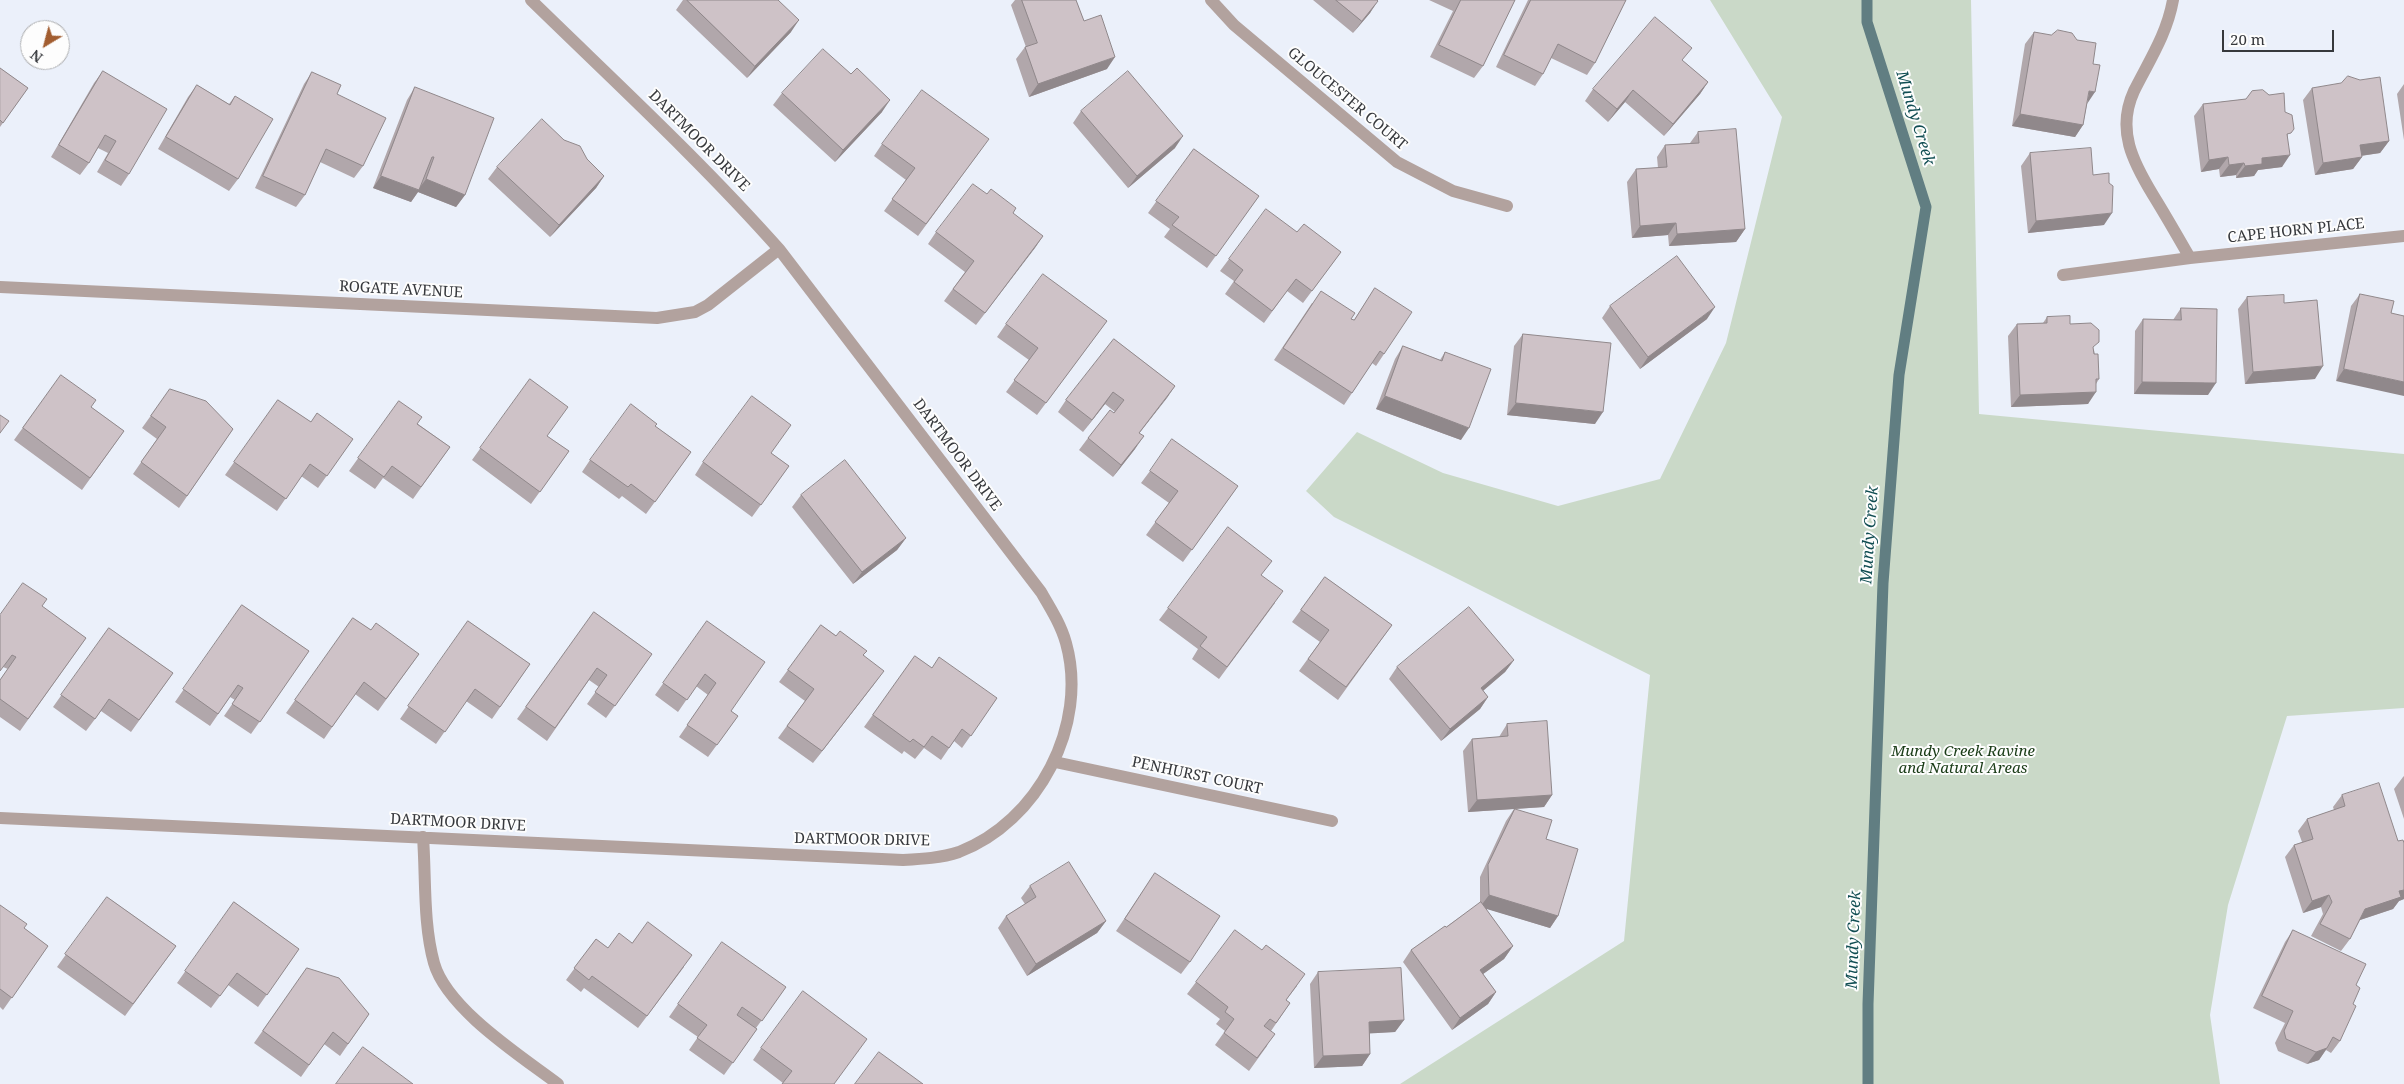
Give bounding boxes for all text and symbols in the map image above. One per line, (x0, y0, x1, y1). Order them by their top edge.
north arrow (20, 20, 70, 70)
scale bar (2224, 20, 2336, 52)
text: 20 m (2230, 29, 2265, 49)
street label: GLOUCESTER COURT (1284, 44, 1410, 154)
text: N (26, 46, 46, 67)
water label: Mundy Creek (1891, 68, 1939, 168)
street label: DARTMOOR DRIVE (645, 87, 753, 195)
street label: CAPE HORN PLACE (2227, 215, 2365, 247)
street label: ROGATE AVENUE (339, 278, 463, 302)
street label: DARTMOOR DRIVE (909, 395, 1005, 515)
water label: Mundy Creek (1857, 485, 1883, 585)
park label: Mundy Creek Ravine and Natural Areas (1891, 743, 2035, 778)
street label: PENHURST COURT (1130, 753, 1264, 799)
street label: DARTMOOR DRIVE (390, 810, 526, 836)
street label: DARTMOOR DRIVE (794, 830, 930, 850)
water label: Mundy Creek (1843, 891, 1865, 989)

